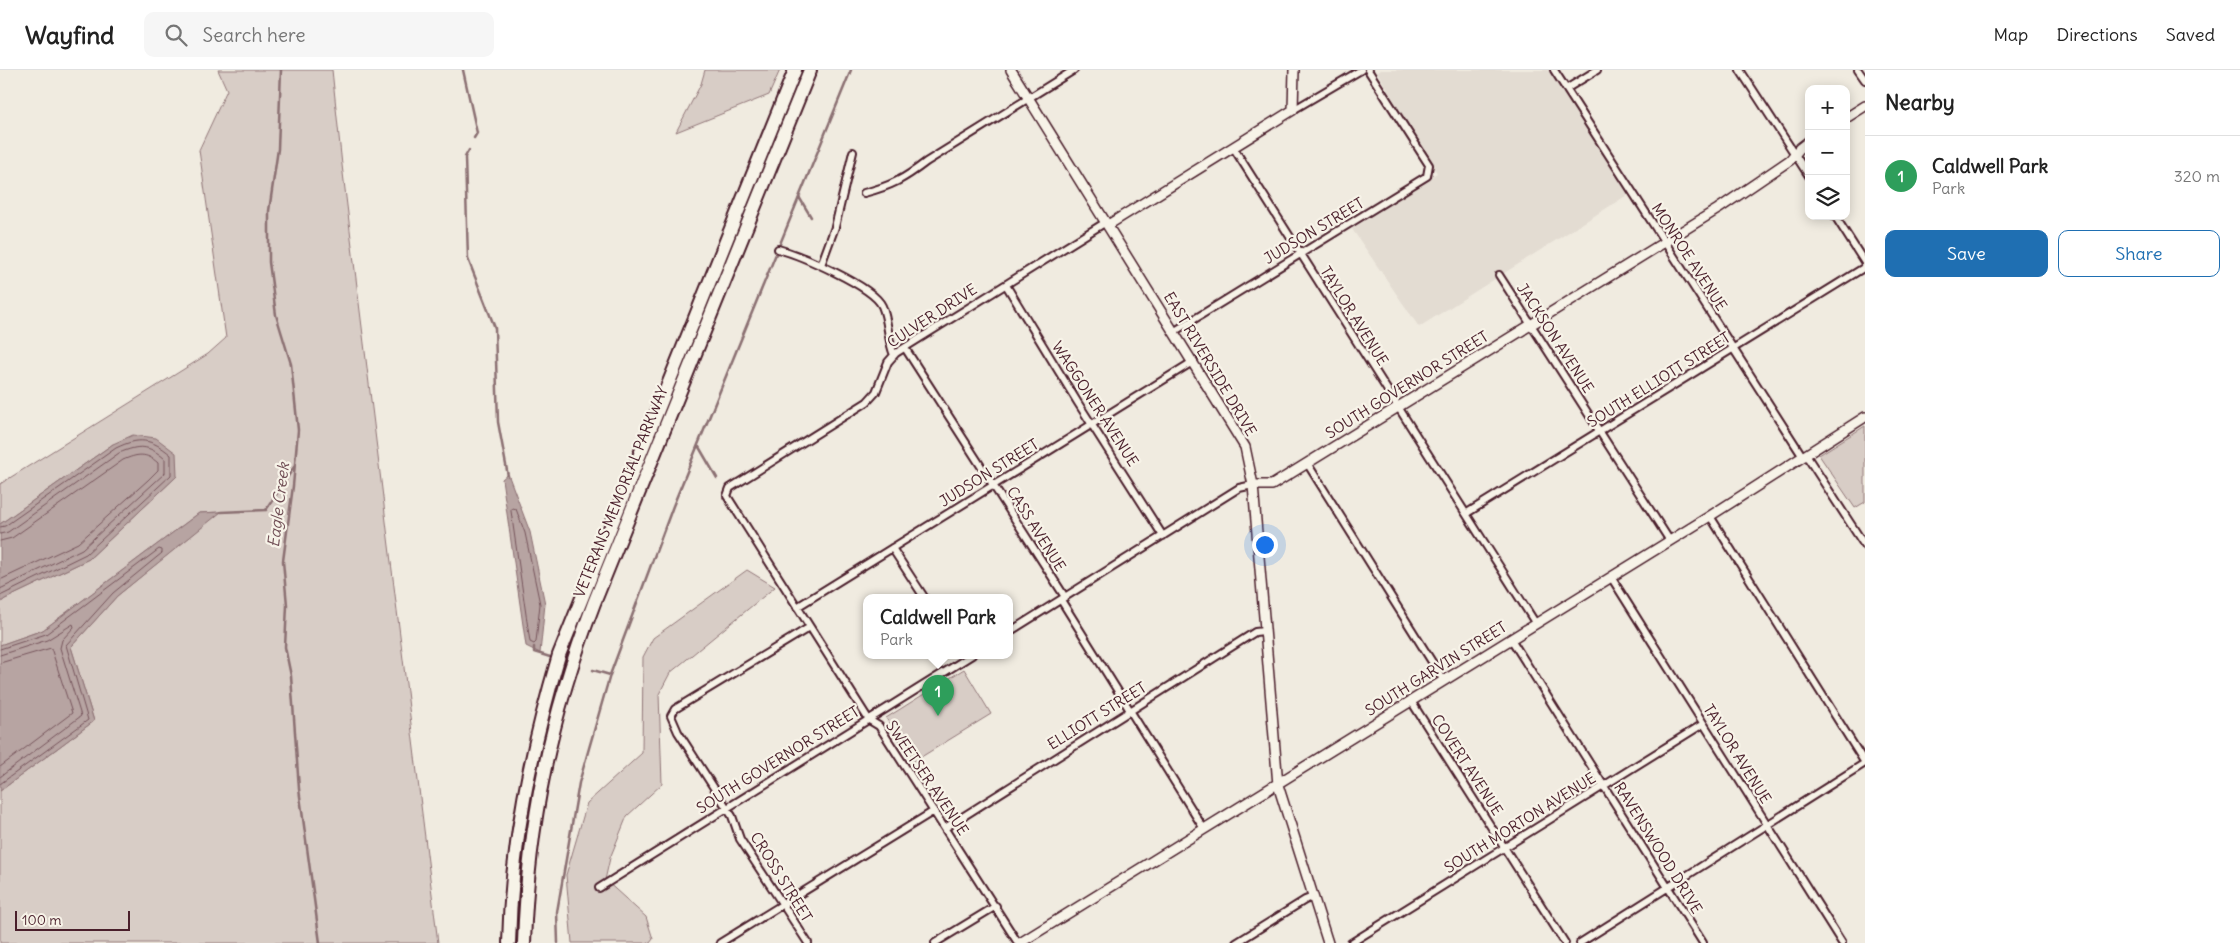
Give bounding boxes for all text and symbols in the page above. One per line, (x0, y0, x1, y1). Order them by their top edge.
search box (144, 12, 494, 57)
text: Wayfind (25, 20, 114, 50)
icon: search (162, 21, 190, 49)
text: Search here (202, 23, 306, 47)
text: Map (1993, 23, 2028, 46)
text: Directions (2056, 23, 2138, 46)
text: Saved (2166, 23, 2215, 46)
map controls (1805, 85, 1850, 220)
button: + (1805, 85, 1850, 130)
text: Nearby (1885, 89, 1955, 116)
button: − (1805, 130, 1850, 175)
text: Caldwell Park (1932, 154, 2048, 178)
text: 1 (1898, 166, 1904, 186)
text: 320 m (2174, 166, 2220, 186)
button: layers (1805, 175, 1850, 220)
text: Park (1932, 178, 1965, 198)
street label: JUDSON STREET (1260, 193, 1368, 268)
street label: MONROE AVENUE (1648, 199, 1731, 314)
button: Save (1885, 230, 2048, 277)
button: Share (2058, 230, 2220, 277)
street label: TAYLOR AVENUE (1316, 263, 1393, 369)
street label: CULVER DRIVE (883, 279, 980, 352)
street label: JACKSON AVENUE (1513, 279, 1598, 396)
street label: EAST RIVERSIDE DRIVE (1160, 288, 1261, 439)
street label: SOUTH GOVERNOR STREET (1322, 326, 1492, 443)
street label: SOUTH ELLIOTT STREET (1584, 328, 1734, 431)
street label: WAGGONER AVENUE (1048, 338, 1143, 470)
street label: VETERANS MEMORIAL PARKWAY (569, 383, 672, 600)
street label: JUDSON STREET (935, 434, 1042, 511)
water label: Eagle Creek (263, 460, 293, 548)
street label: CASS AVENUE (1003, 483, 1070, 575)
your location (1252, 532, 1278, 558)
popup (863, 594, 1013, 659)
text: Caldwell Park (880, 605, 996, 629)
street label: SOUTH GARVIN STREET (1361, 617, 1510, 720)
text: Park (880, 629, 913, 649)
pin: 1 (922, 675, 954, 716)
street label: ELLIOTT STREET (1044, 678, 1150, 754)
street label: SOUTH GOVERNOR STREET (693, 701, 863, 818)
street label: TAYLOR AVENUE (1699, 701, 1776, 807)
street label: COVERT AVENUE (1428, 711, 1507, 819)
street label: SWEETSER AVENUE (882, 717, 973, 839)
street label: SOUTH MORTON AVENUE (1440, 768, 1599, 877)
street label: RAVENSWOOD DRIVE (1610, 778, 1707, 917)
street label: CROSS STREET (746, 828, 817, 925)
scale bar (15, 908, 130, 931)
text: 100 m (22, 911, 62, 929)

